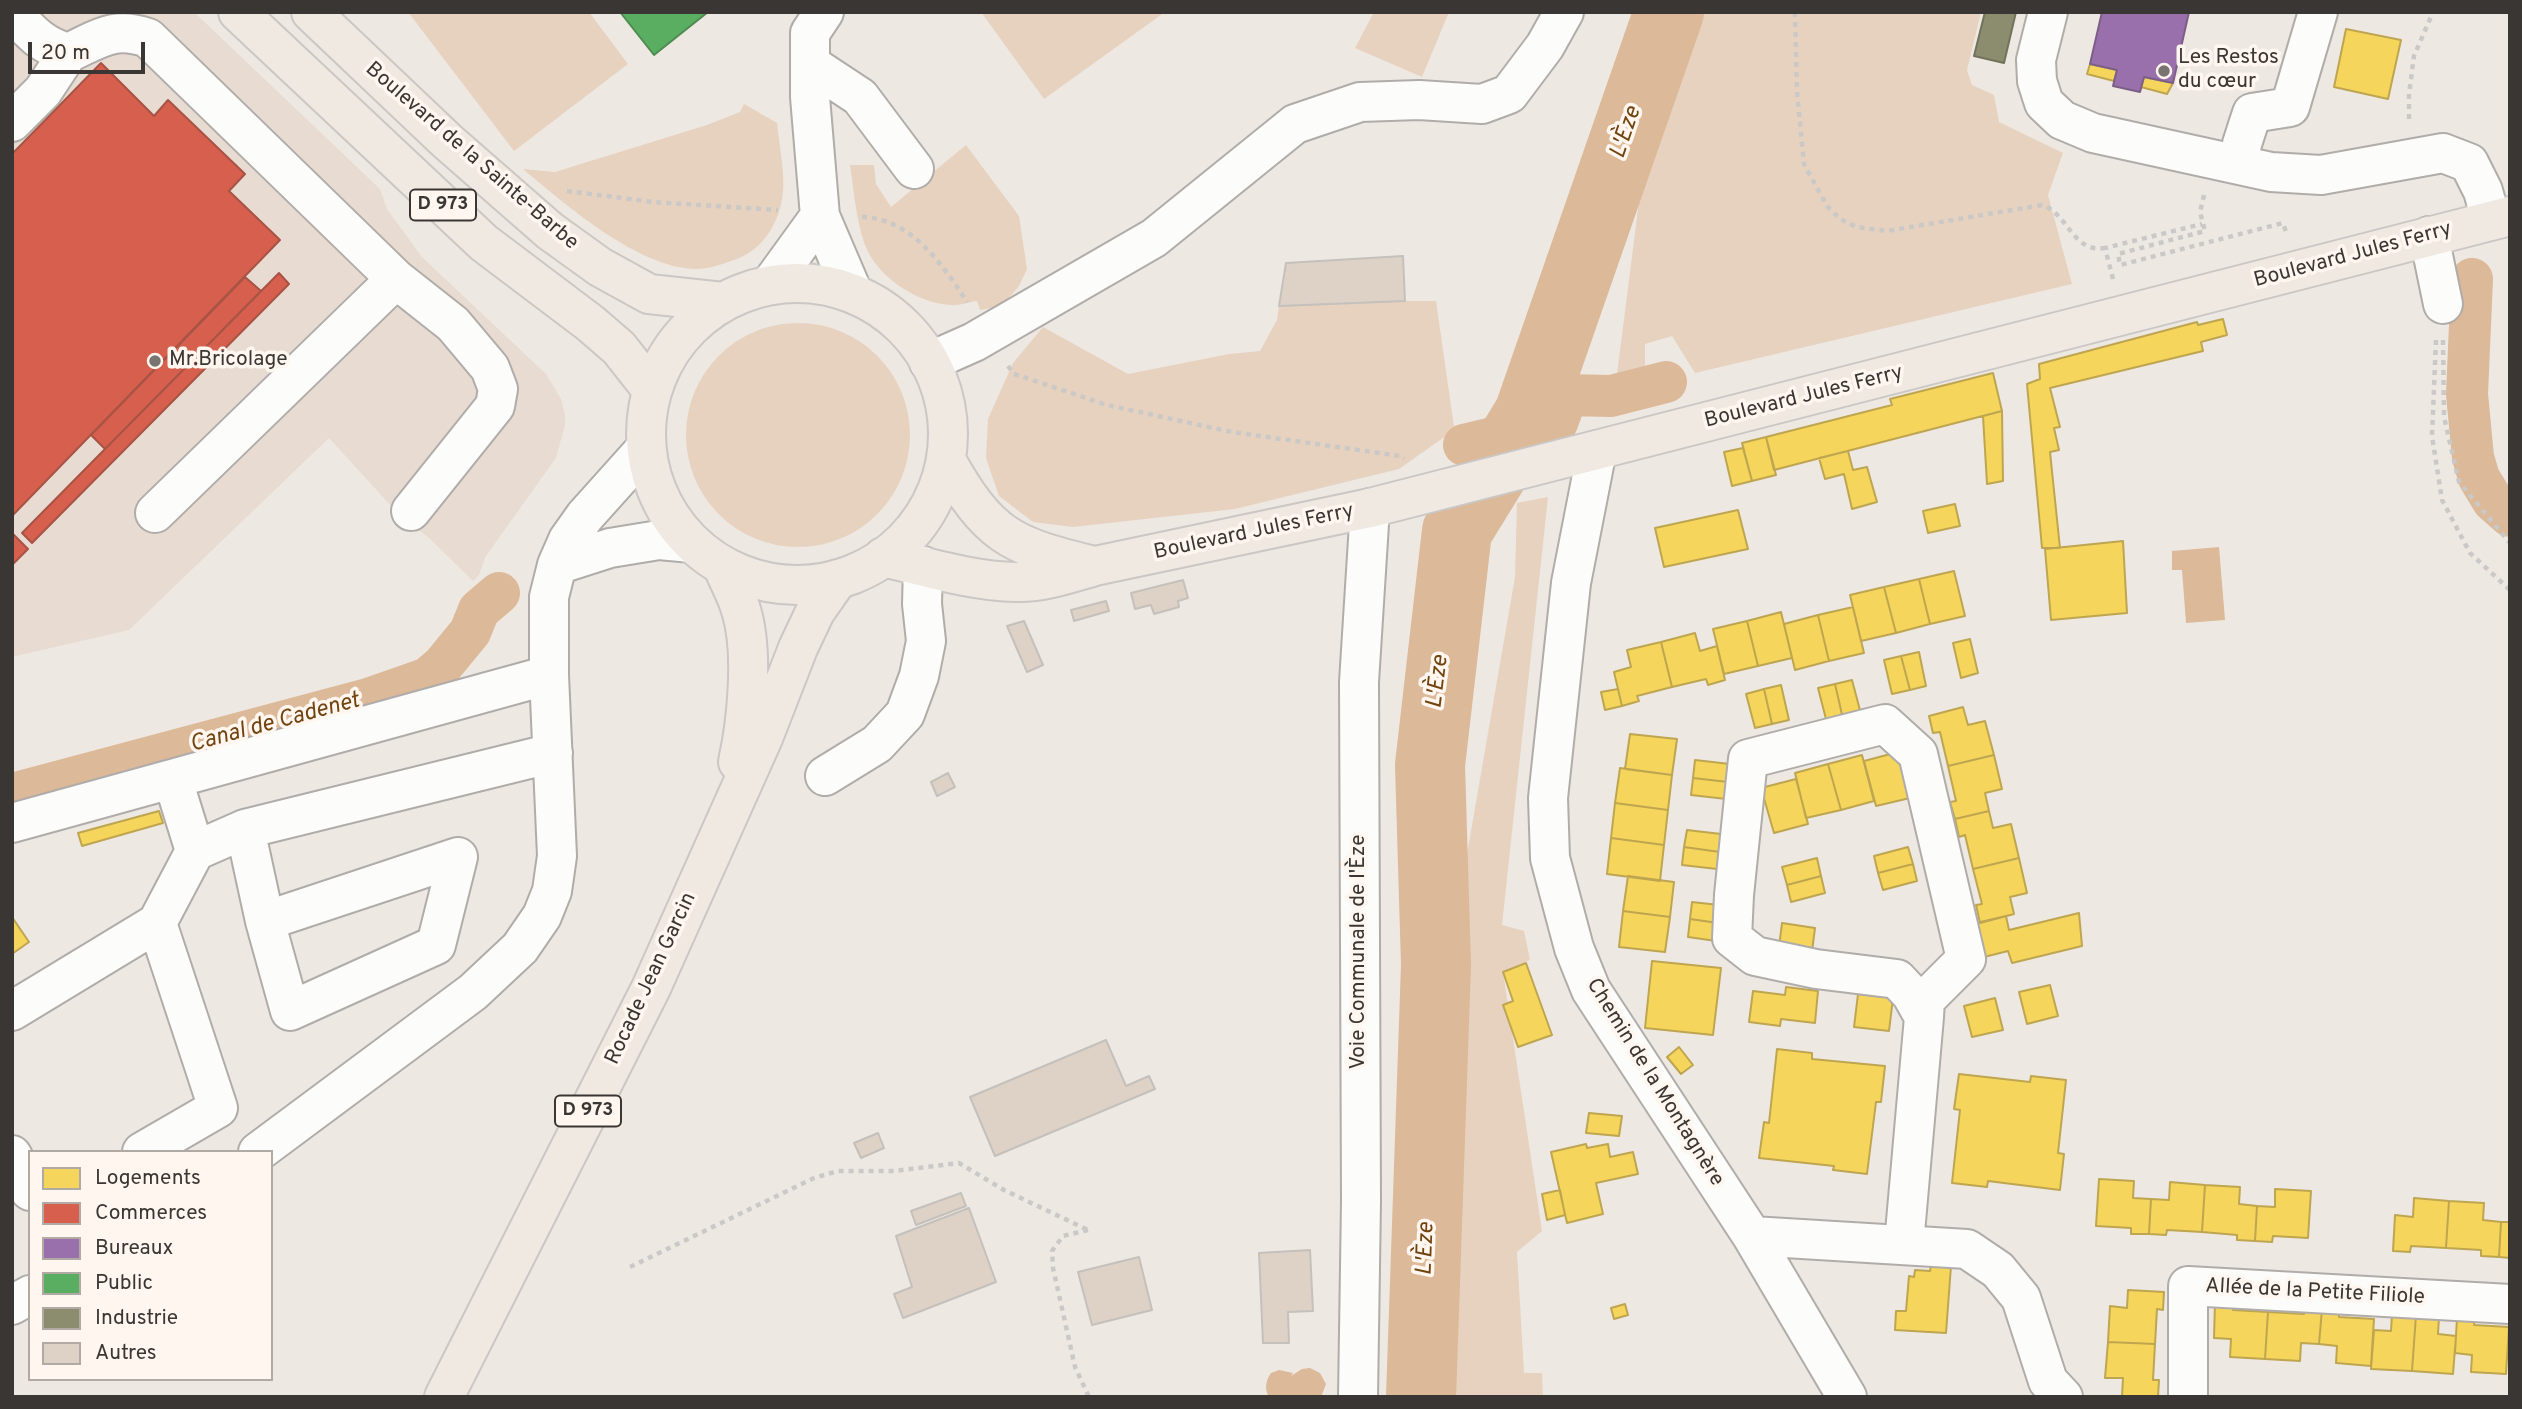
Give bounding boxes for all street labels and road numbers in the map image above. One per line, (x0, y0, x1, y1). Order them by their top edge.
street label: Boulevard de la Sainte-Barbe (359, 58, 583, 256)
road number: D 973 (410, 190, 476, 220)
street label: Boulevard Jules Ferry (2251, 217, 2455, 295)
street label: Boulevard Jules Ferry (1702, 361, 1906, 435)
street label: Boulevard Jules Ferry (1152, 499, 1356, 567)
street label: Voie Communale de l'Èze (1347, 834, 1373, 1070)
street label: Rocade Jean Garcin (601, 889, 703, 1069)
street label: Chemin de la Montagnère (1580, 974, 1728, 1192)
road number: D 973 (555, 1096, 621, 1126)
street label: Allée de la Petite Filiole (2204, 1275, 2426, 1311)

